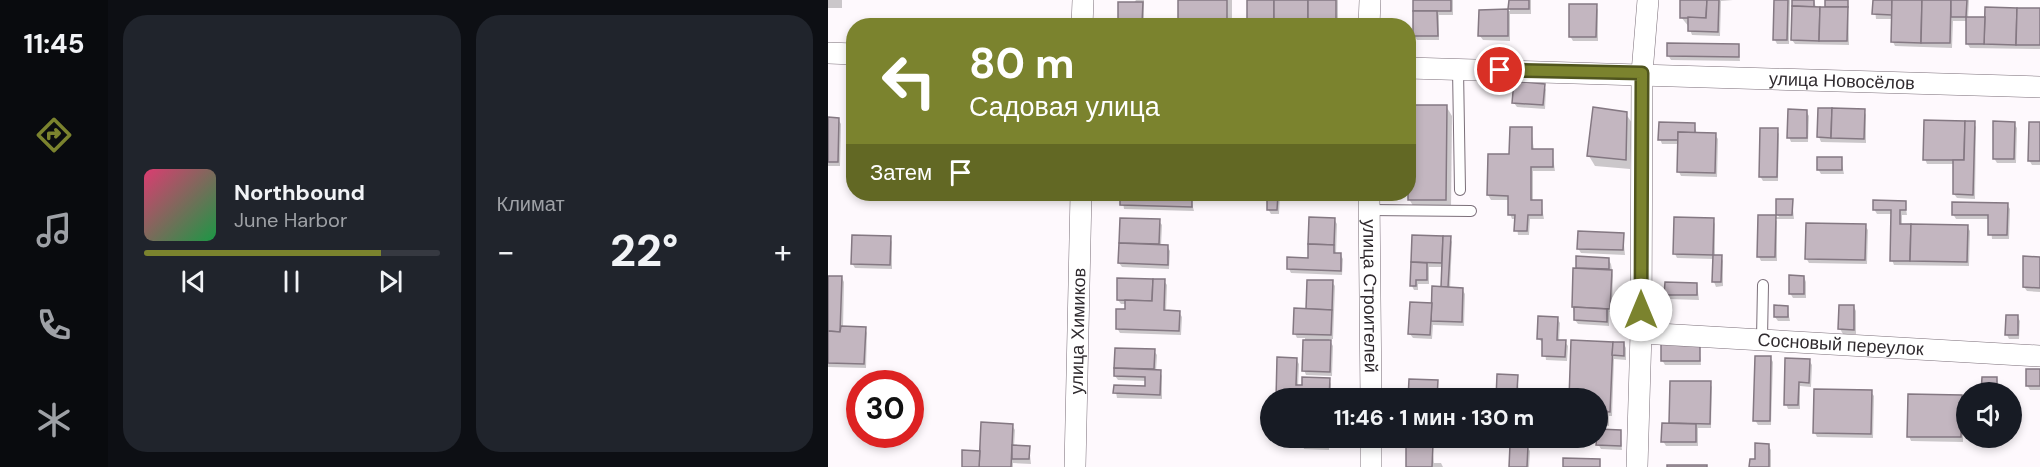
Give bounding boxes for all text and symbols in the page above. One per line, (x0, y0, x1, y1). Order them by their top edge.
text: 11:45 (24, 26, 84, 61)
text: 80 m (969, 36, 1075, 91)
icon: left (870, 42, 948, 120)
pin (1474, 44, 1525, 95)
icon: arrive (1483, 53, 1516, 86)
street label: улица Новосёлов (1768, 67, 1915, 95)
text: Садовая улица (969, 89, 1160, 124)
icon: directions (33, 114, 75, 156)
icon: arrive (944, 156, 977, 189)
text: Затем (870, 158, 932, 187)
text: Northbound (234, 178, 365, 207)
text: Климат (497, 191, 565, 217)
text: June Harbor (234, 207, 347, 233)
icon: music (33, 209, 75, 251)
street label: улица Строителей (1357, 219, 1383, 373)
text: 22° (610, 221, 678, 280)
text: − (497, 230, 515, 273)
text: + (774, 230, 792, 273)
icon: previous (177, 265, 210, 298)
icon: pause (275, 265, 308, 298)
icon: next (374, 265, 407, 298)
street label: улица Химиков (1065, 268, 1091, 395)
position arrow (1609, 278, 1673, 342)
icon: phone (33, 304, 75, 346)
street label: Сосновый переулок (1757, 328, 1924, 361)
speed limit sign: 30 (846, 370, 924, 448)
map controls (1956, 382, 2022, 448)
button: sound (1956, 382, 2022, 448)
icon: climate (33, 399, 75, 441)
text: 11:46 · 1 мин · 130 m (1334, 403, 1534, 432)

